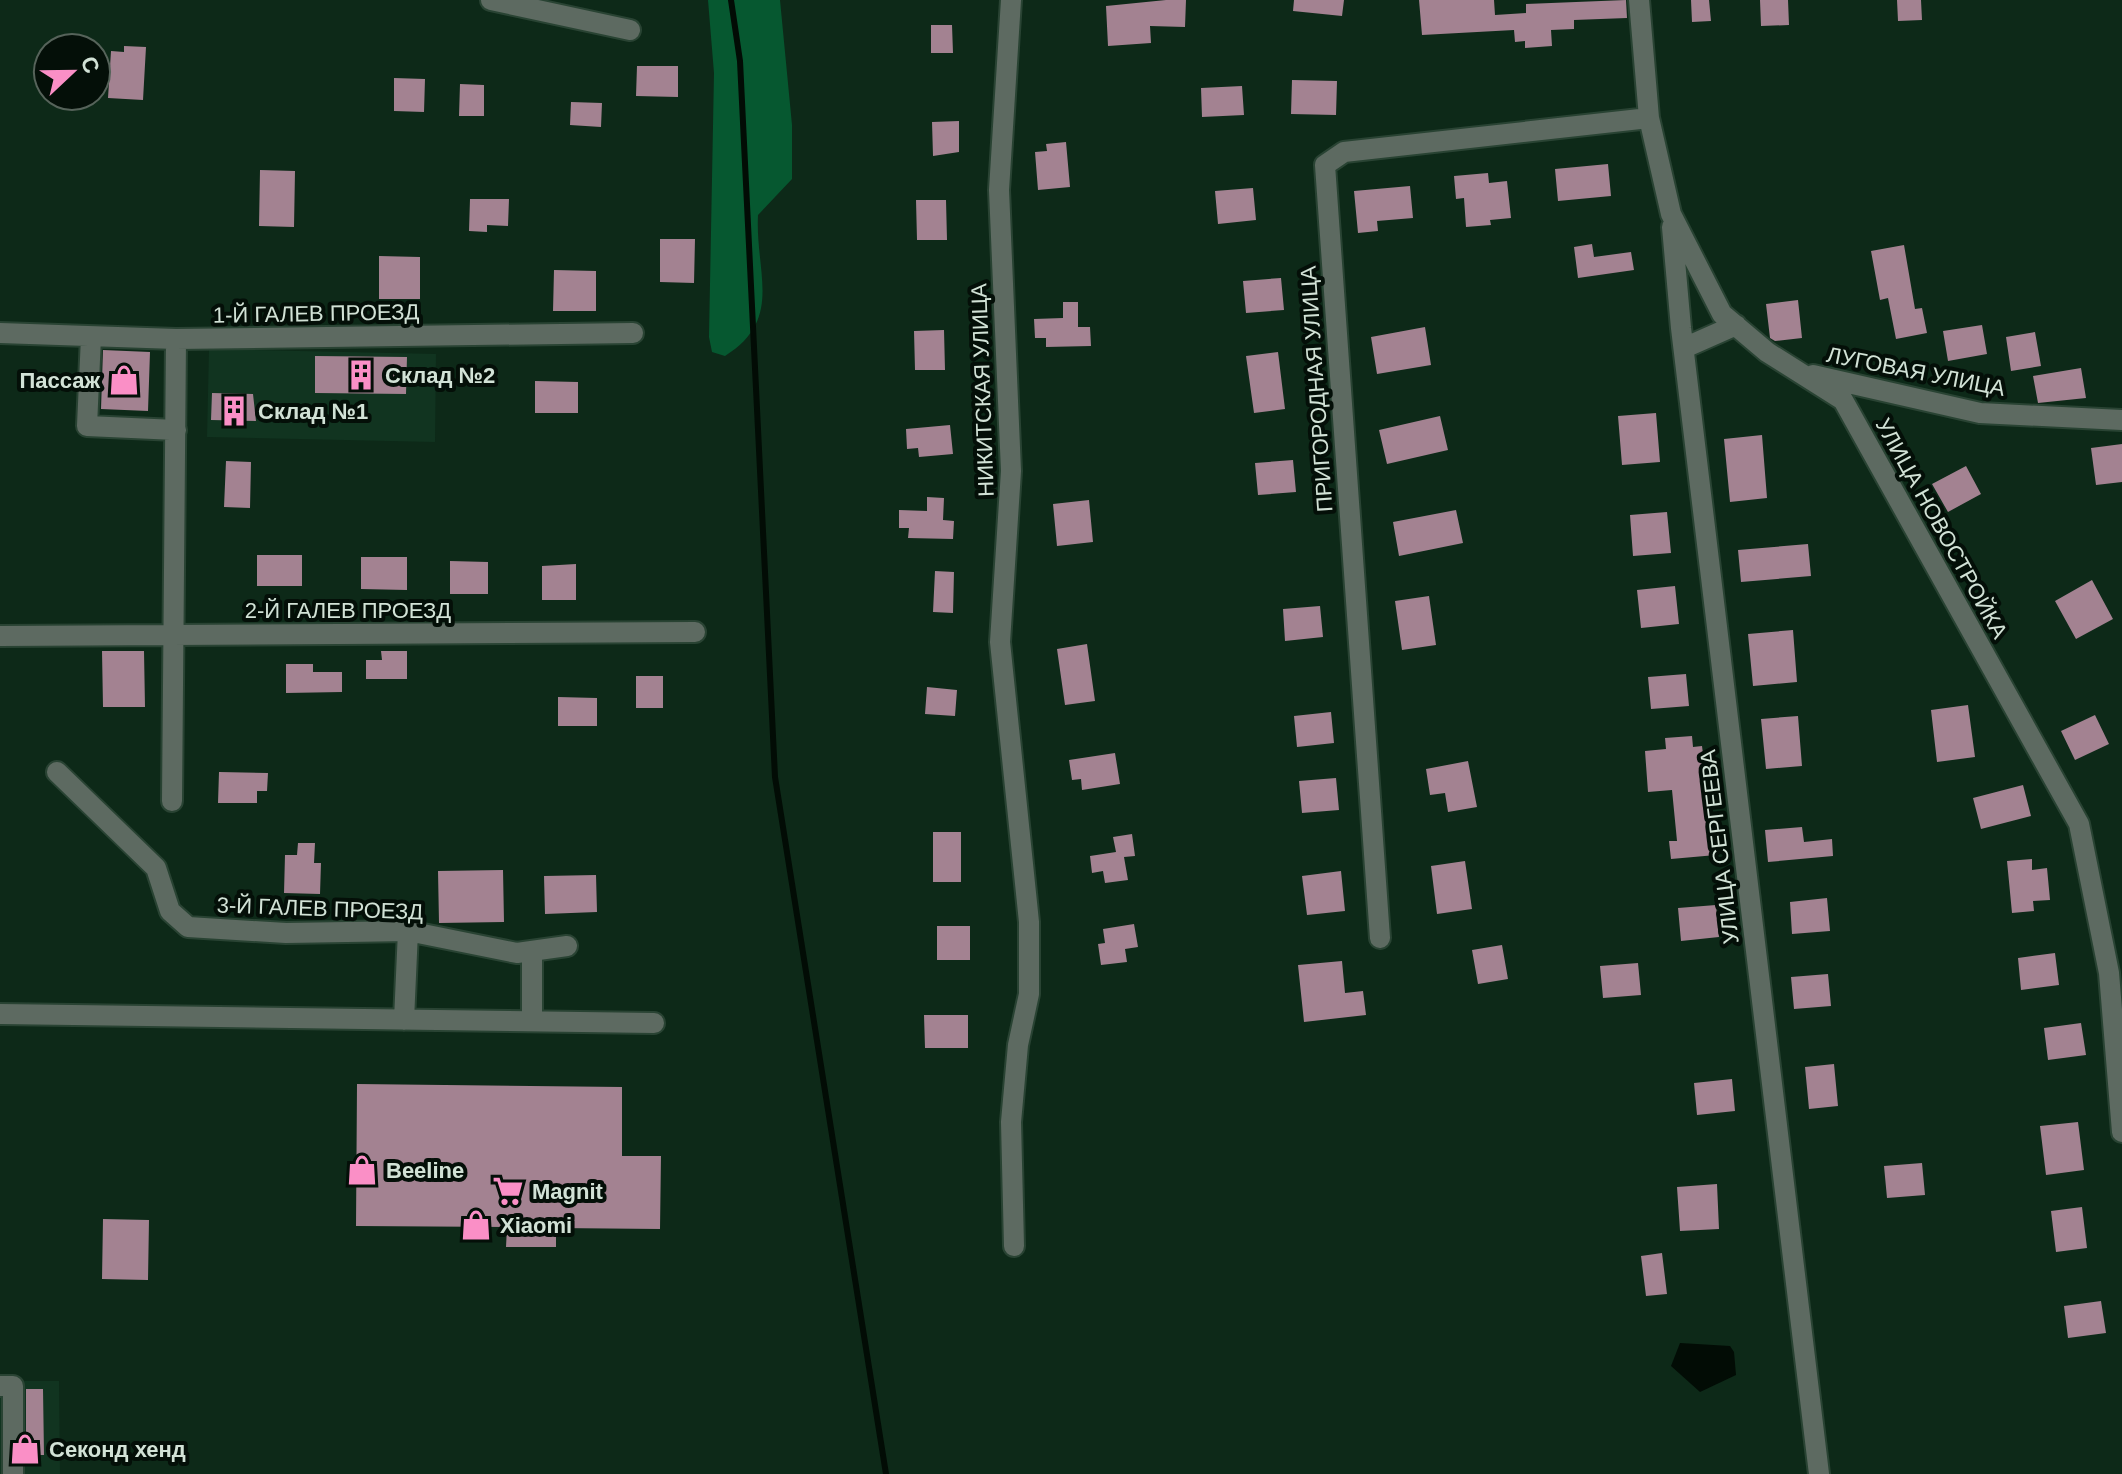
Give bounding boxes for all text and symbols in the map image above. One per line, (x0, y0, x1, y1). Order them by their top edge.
north arrow (32, 32, 112, 112)
text: С (76, 53, 105, 77)
street label: ПРИГОРОДНАЯ УЛИЦА (1295, 265, 1338, 513)
street label: НИКИТСКАЯ УЛИЦА (966, 282, 999, 497)
street label: 1-Й ГАЛЕВ ПРОЕЗД (213, 299, 420, 328)
street label: ЛУГОВАЯ УЛИЦА (1825, 342, 2008, 401)
building icon: Склад №2 (344, 358, 378, 392)
shop icon: Пассаж (107, 363, 141, 397)
place label: Склад №2 (385, 363, 495, 388)
place label: Пассаж (19, 368, 100, 393)
building icon: Склад №1 (217, 394, 251, 428)
place label: Склад №1 (258, 399, 368, 424)
street label: УЛИЦА НОВОСТРОЙКА (1871, 414, 2013, 643)
street label: 2-Й ГАЛЕВ ПРОЕЗД (245, 598, 451, 623)
street label: УЛИЦА СЕРГЕЕВА (1695, 748, 1744, 946)
street label: 3-Й ГАЛЕВ ПРОЕЗД (216, 892, 424, 925)
shop icon: Beeline (345, 1153, 379, 1187)
place label: Beeline (386, 1158, 464, 1183)
supermarket icon: Magnit (491, 1174, 525, 1208)
place label: Magnit (532, 1179, 604, 1204)
shop icon: Xiaomi (459, 1208, 493, 1242)
place label: Xiaomi (500, 1213, 572, 1238)
shop icon: Секонд хенд (8, 1432, 42, 1466)
place label: Секонд хенд (49, 1437, 186, 1462)

